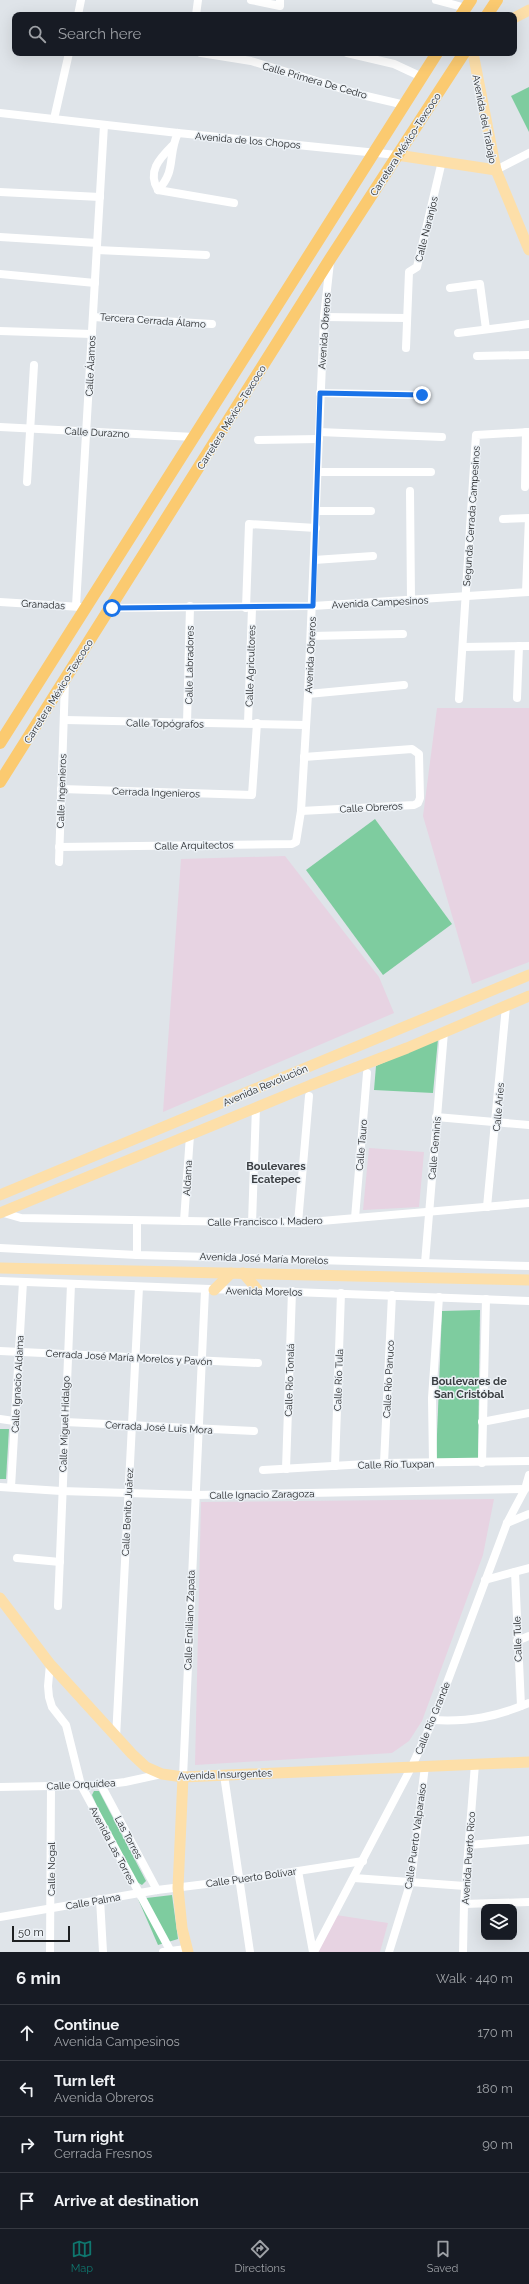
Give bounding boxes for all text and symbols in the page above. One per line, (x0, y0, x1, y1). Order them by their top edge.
search box (12, 12, 517, 56)
icon: search (26, 23, 48, 45)
text: Search here (58, 25, 141, 43)
street label: Calle Primera De Cedro (261, 60, 369, 101)
street label: Avenida del Trabajo (470, 74, 499, 165)
street label: Carretera México-Texcoco (368, 91, 443, 198)
street label: Avenida de los Chopos (195, 130, 301, 151)
street label: Calle Naranjos (413, 195, 440, 263)
street label: Avenida Obreros (316, 292, 333, 370)
street label: Tercera Cerrada Álamo (100, 311, 206, 330)
street label: Calle Álamos (83, 335, 98, 397)
street label: Carretera México-Texcoco (195, 363, 268, 471)
route end (413, 386, 431, 404)
street label: Calle Durazno (64, 425, 130, 440)
street label: Segunda Cerrada Campesinos (461, 445, 482, 587)
street label: Avenida Campesinos (331, 594, 429, 611)
street label: Granadas (21, 598, 65, 611)
route start (103, 599, 121, 617)
street label: Avenida Obreros (303, 616, 318, 694)
street label: Calle Labradores (183, 625, 196, 704)
street label: Calle Agricultores (244, 625, 257, 707)
street label: Carretera México-Texcoco (22, 637, 95, 745)
street label: Calle Topógrafos (126, 717, 204, 730)
street label: Calle Ingenieros (55, 753, 68, 828)
street label: Cerrada Ingenieros (112, 785, 200, 800)
street label: Calle Obreros (339, 800, 403, 815)
street label: Calle Arquitectos (154, 839, 234, 852)
street label: Avenida Revolución (221, 1063, 309, 1108)
street label: Calle Aries (491, 1082, 506, 1132)
street label: Calle Geminis (426, 1116, 443, 1180)
street label: Calle Tauro (354, 1119, 369, 1171)
street label: Aldama (181, 1160, 194, 1196)
district label: Boulevares Ecatepec (246, 1160, 306, 1186)
street label: Calle Francisco I. Madero (207, 1215, 323, 1228)
street label: Avenida José María Morelos (200, 1251, 329, 1266)
street label: Avenida Morelos (225, 1285, 303, 1298)
street label: Calle Ignacio Aldama (9, 1335, 26, 1433)
street label: Calle Río Panuco (381, 1340, 396, 1418)
street label: Calle Río Tonalá (283, 1343, 296, 1417)
street label: Cerrada José María Morelos y Pavón (45, 1348, 213, 1367)
street label: Calle Río Tula (332, 1349, 345, 1411)
district label: Boulevares de San Cristóbal (431, 1375, 507, 1401)
street label: Calle Miguel Hidalgo (57, 1376, 72, 1472)
street label: Cerrada José Luis Mora (105, 1419, 213, 1436)
street label: Calle Río Tuxpan (358, 1458, 435, 1471)
street label: Calle Benito Juárez (120, 1468, 135, 1556)
street label: Calle Ignacio Zaragoza (209, 1488, 315, 1501)
street label: Calle Emiliano Zapata (182, 1570, 197, 1670)
street label: Calle Tule (511, 1616, 524, 1662)
street label: Calle Río Grande (413, 1680, 452, 1756)
street label: Avenida Insurgentes (178, 1767, 272, 1782)
street label: Calle Orquídea (46, 1777, 116, 1792)
street label: Calle Puerto Valparaíso (403, 1782, 428, 1890)
street label: Avenida Las Torres (87, 1804, 138, 1886)
street label: Avenida Puerto Rico (460, 1811, 477, 1905)
street label: Las Torres (113, 1814, 144, 1861)
street label: Calle Nogal (46, 1842, 57, 1896)
street label: Calle Puerto Bolívar (205, 1866, 297, 1889)
street label: Calle Palma (65, 1891, 121, 1912)
map controls (481, 1904, 517, 1940)
button: layers (481, 1904, 517, 1940)
scale bar (12, 1924, 70, 1943)
text: 50 m (18, 1926, 44, 1939)
text: 6 min (16, 1968, 61, 1988)
text: Walk · 440 m (436, 1971, 513, 1986)
text: Continue (54, 2016, 119, 2034)
icon: ahead (16, 2022, 38, 2044)
text: 170 m (477, 2025, 513, 2040)
text: Avenida Campesinos (54, 2034, 180, 2049)
text: Turn left (54, 2072, 115, 2090)
icon: left (16, 2078, 38, 2100)
text: 180 m (477, 2081, 513, 2096)
text: Avenida Obreros (54, 2090, 154, 2105)
text: Turn right (54, 2128, 124, 2146)
icon: right (16, 2134, 38, 2156)
text: 90 m (482, 2137, 513, 2152)
text: Cerrada Fresnos (54, 2146, 152, 2161)
icon: arrive (16, 2190, 38, 2212)
text: Arrive at destination (54, 2192, 199, 2210)
tab: Map (71, 2238, 93, 2275)
tab: Directions (235, 2238, 285, 2275)
tab: Saved (427, 2238, 458, 2275)

